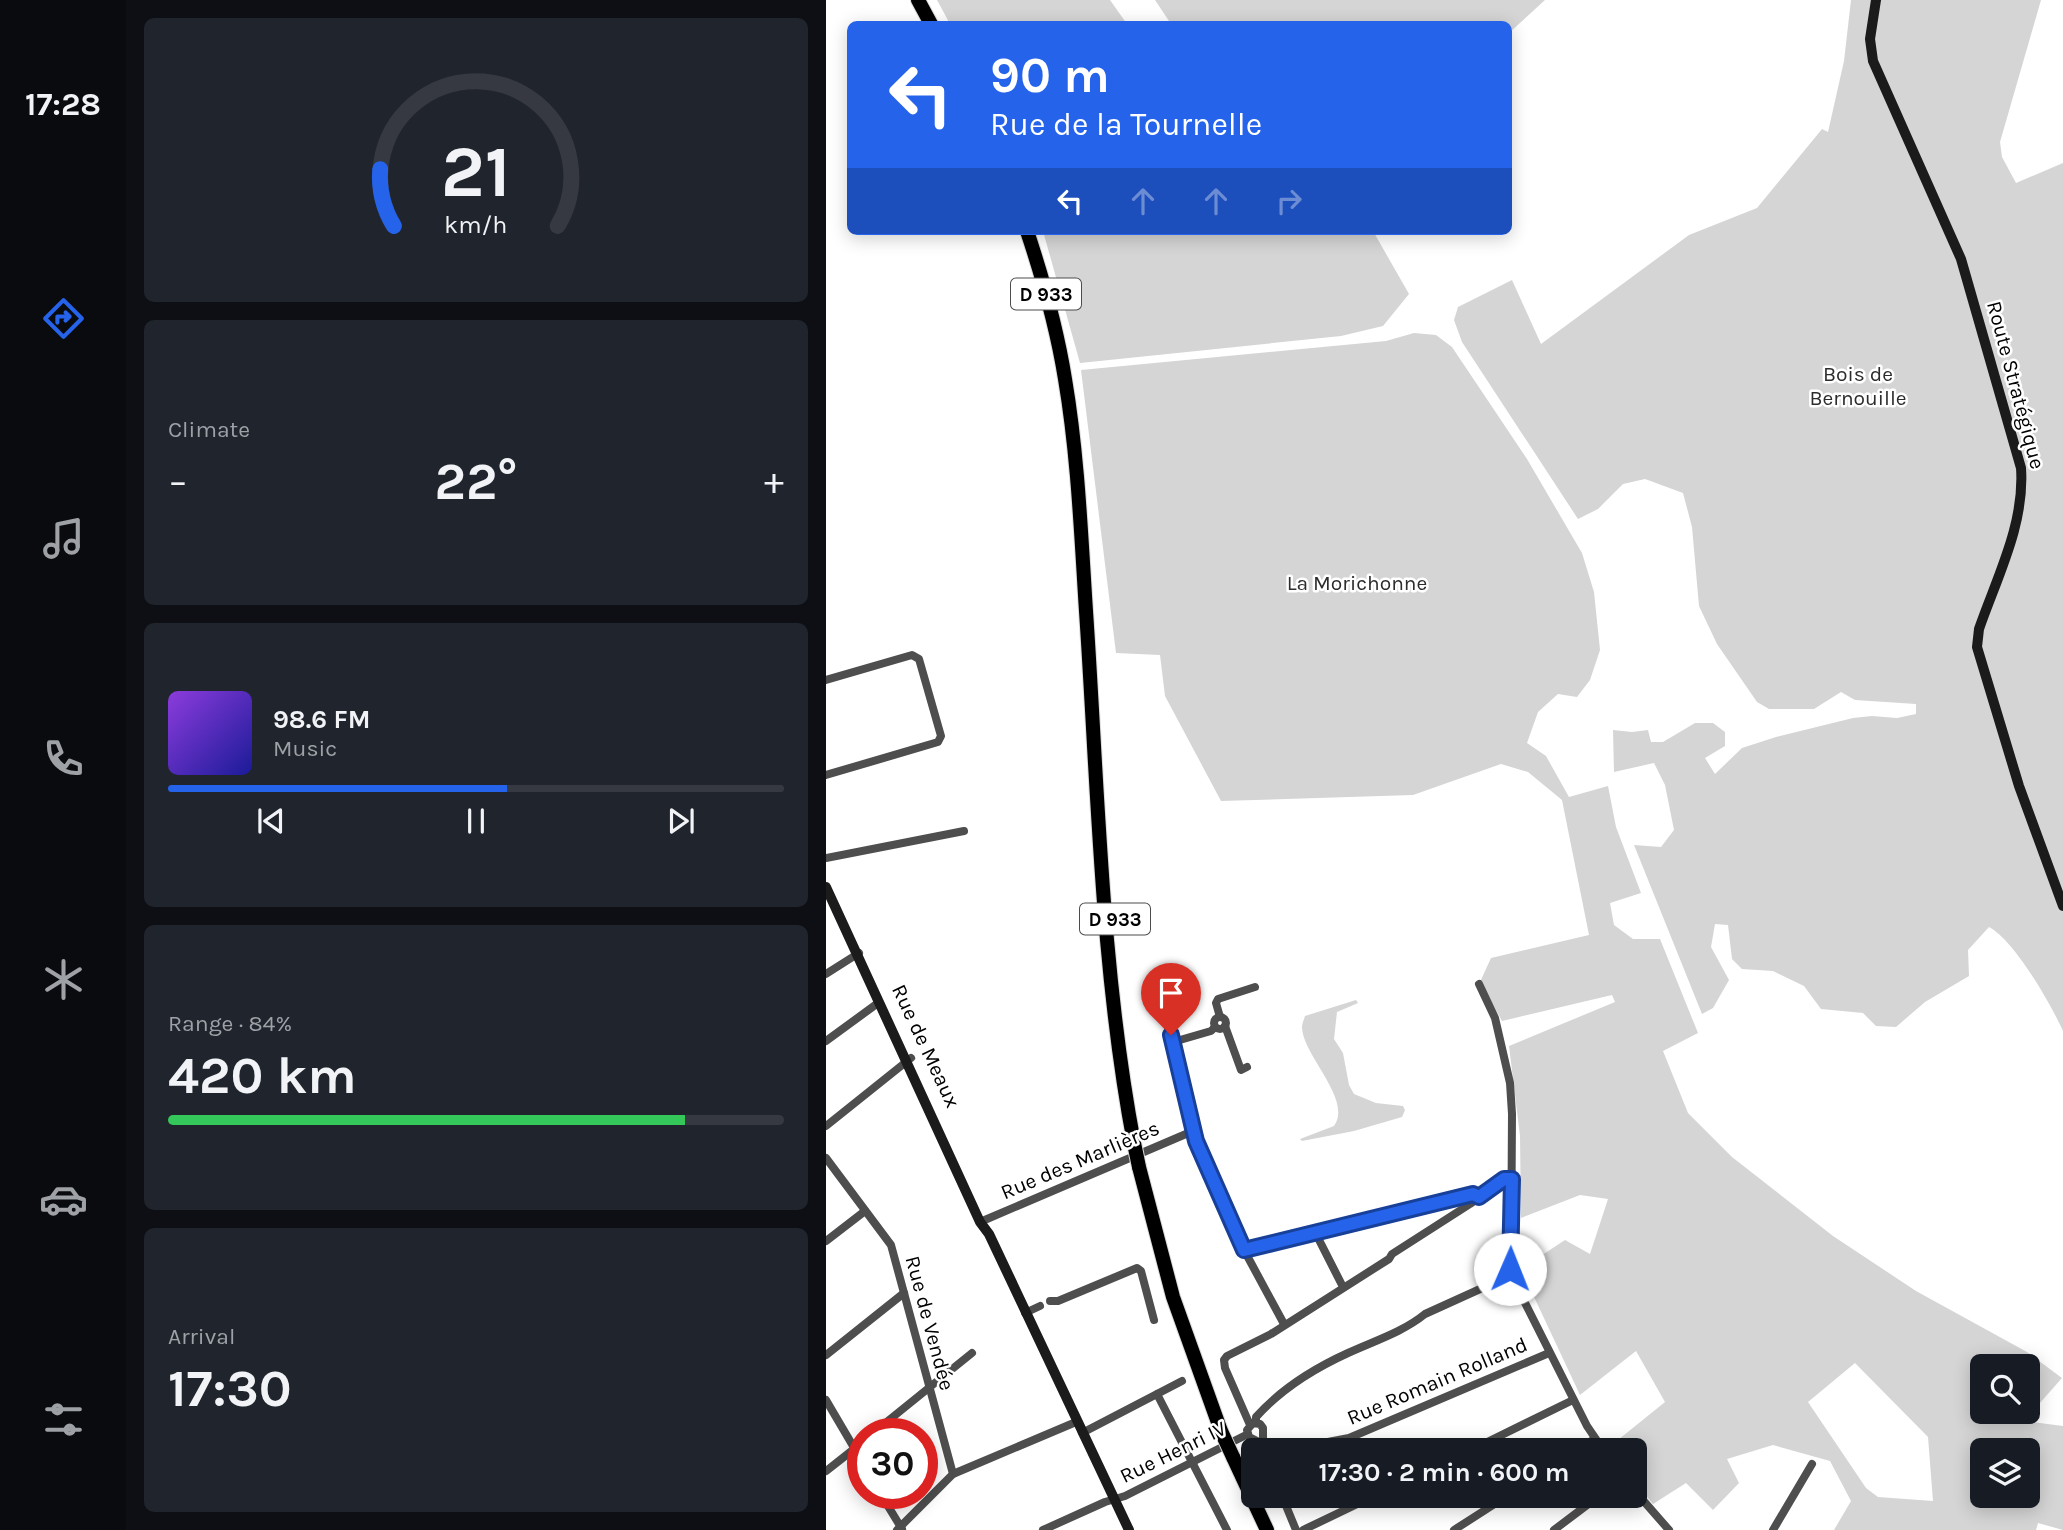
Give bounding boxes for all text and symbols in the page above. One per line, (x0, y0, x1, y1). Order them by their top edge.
text: 90 m (990, 47, 1110, 104)
icon: left (875, 49, 966, 140)
text: 17:28 (25, 86, 101, 123)
text: Rue de la Tournelle (990, 106, 1262, 143)
text: 21 (441, 130, 511, 215)
icon: left (1051, 182, 1089, 220)
icon: ahead (1124, 182, 1162, 220)
icon: ahead (1197, 182, 1235, 220)
icon: right (1270, 182, 1308, 220)
text: km/h (444, 210, 508, 239)
road number: D 933 (1011, 278, 1081, 310)
icon: directions (39, 294, 88, 343)
street label: Route Stratégique (1982, 298, 2050, 472)
park label: Bois de Bernouille (1809, 362, 1907, 410)
text: Climate (168, 416, 250, 443)
text: 22° (434, 451, 518, 512)
text: − (168, 459, 188, 504)
text: + (764, 459, 784, 504)
icon: music (39, 514, 88, 563)
park label: La Morichonne (1287, 571, 1427, 595)
text: 98.6 FM (273, 704, 371, 735)
icon: phone (39, 734, 88, 783)
text: Music (273, 735, 337, 762)
icon: previous (252, 802, 290, 840)
icon: pause (457, 802, 495, 840)
icon: next (662, 802, 700, 840)
road number: D 933 (1080, 903, 1150, 934)
icon: climate (39, 955, 88, 1004)
pin (1141, 963, 1201, 1035)
icon: arrive (1152, 974, 1190, 1012)
street label: Rue de Meaux (887, 981, 965, 1112)
text: Range · 84% (168, 1010, 292, 1037)
text: 420 km (168, 1045, 357, 1106)
street label: Rue des Marlières (997, 1116, 1163, 1204)
icon: car (39, 1175, 88, 1224)
position arrow (1473, 1232, 1547, 1306)
street label: Rue de Vendée (901, 1253, 959, 1393)
text: Arrival (168, 1323, 235, 1350)
street label: Rue Romain Rolland (1343, 1332, 1531, 1430)
map controls (1970, 1354, 2040, 1508)
button: search (1970, 1354, 2040, 1424)
text: 17:30 (168, 1358, 292, 1419)
icon: filters (39, 1395, 88, 1444)
street label: Rue Henri IV (1116, 1416, 1230, 1488)
speed limit sign: 30 (847, 1418, 938, 1509)
button: layers (1970, 1438, 2040, 1508)
text: 17:30 · 2 min · 600 m (1319, 1457, 1569, 1488)

